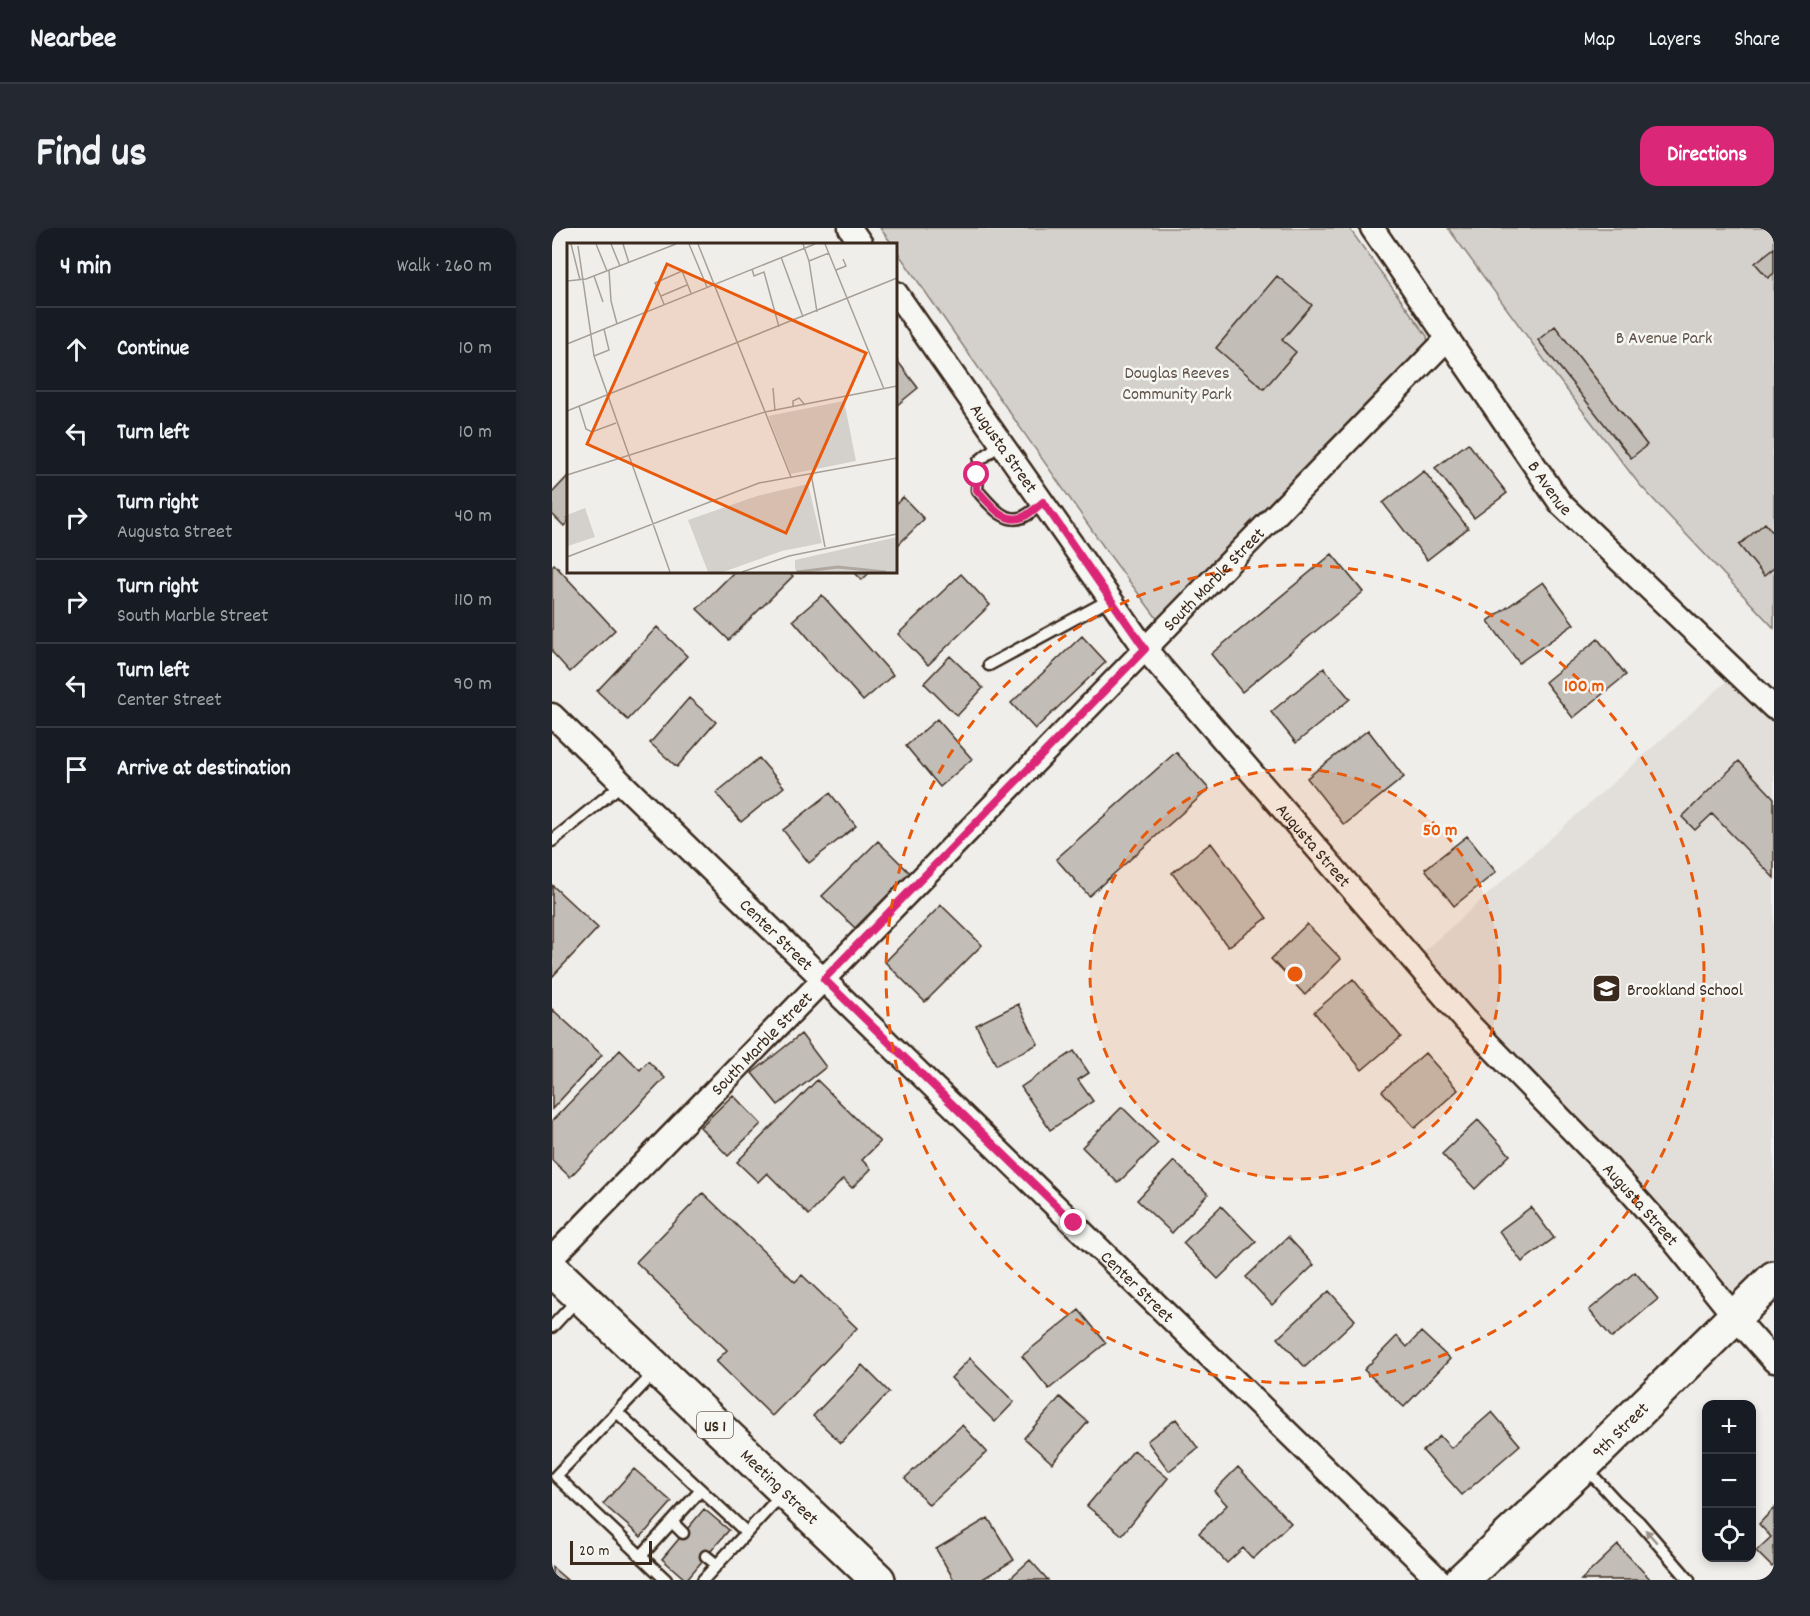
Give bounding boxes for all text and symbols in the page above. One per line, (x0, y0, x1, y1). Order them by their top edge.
text: Nearbee (30, 21, 116, 61)
text: Map (1584, 26, 1615, 56)
text: Layers (1648, 26, 1701, 56)
text: Share (1734, 26, 1780, 56)
text: Find us (36, 126, 147, 186)
button: Directions (1640, 126, 1774, 186)
inset map (567, 243, 897, 573)
text: 4 min (60, 249, 111, 286)
text: Walk · 260 m (397, 253, 492, 281)
park label: B Avenue Park (1616, 327, 1712, 352)
icon: ahead (60, 333, 93, 366)
text: Continue (117, 334, 189, 365)
text: 10 m (458, 335, 492, 363)
park label: Douglas Reeves Community Park (1122, 362, 1232, 408)
street label: Augusta Street (962, 400, 1042, 499)
icon: left (60, 417, 93, 450)
text: Turn left (117, 418, 189, 449)
text: 10 m (458, 419, 492, 447)
street label: B Avenue (1520, 457, 1576, 523)
route start (963, 461, 989, 487)
text: Turn right (117, 488, 199, 519)
icon: right (60, 501, 93, 534)
text: 40 m (454, 503, 492, 531)
text: Augusta Street (117, 519, 232, 547)
street label: South Marble Street (1159, 523, 1272, 638)
text: Turn right (117, 572, 199, 603)
icon: right (60, 585, 93, 618)
text: 110 m (454, 587, 492, 615)
text: South Marble Street (117, 603, 268, 631)
text: Turn left (117, 656, 189, 687)
icon: left (60, 669, 93, 702)
text: 90 m (454, 671, 492, 699)
text: 100 m (1564, 675, 1604, 700)
text: Center Street (117, 687, 222, 715)
icon: arrive (60, 753, 93, 786)
text: Arrive at destination (117, 754, 291, 785)
street label: Augusta Street (1269, 799, 1356, 894)
text: 50 m (1423, 819, 1457, 844)
street label: Center Street (733, 894, 818, 978)
centre of rings (1285, 964, 1305, 984)
school or university icon: Brookland School (1590, 973, 1622, 1005)
place label: Brookland School (1627, 979, 1744, 1004)
street label: South Marble Street (707, 987, 820, 1102)
street label: Augusta Street (1596, 1158, 1683, 1253)
route end (1060, 1209, 1086, 1235)
street label: Center Street (1093, 1246, 1179, 1330)
street label: 9th Street (1588, 1397, 1656, 1465)
map controls (1702, 1400, 1756, 1562)
button: + (1702, 1400, 1756, 1454)
road number: US 1 (697, 1412, 733, 1438)
street label: Meeting Street (733, 1445, 823, 1532)
button: − (1702, 1454, 1756, 1508)
button: locate (1702, 1508, 1756, 1562)
one-way arrow (1645, 1529, 1658, 1544)
scale bar (570, 1538, 652, 1566)
text: 20 m (579, 1540, 609, 1563)

